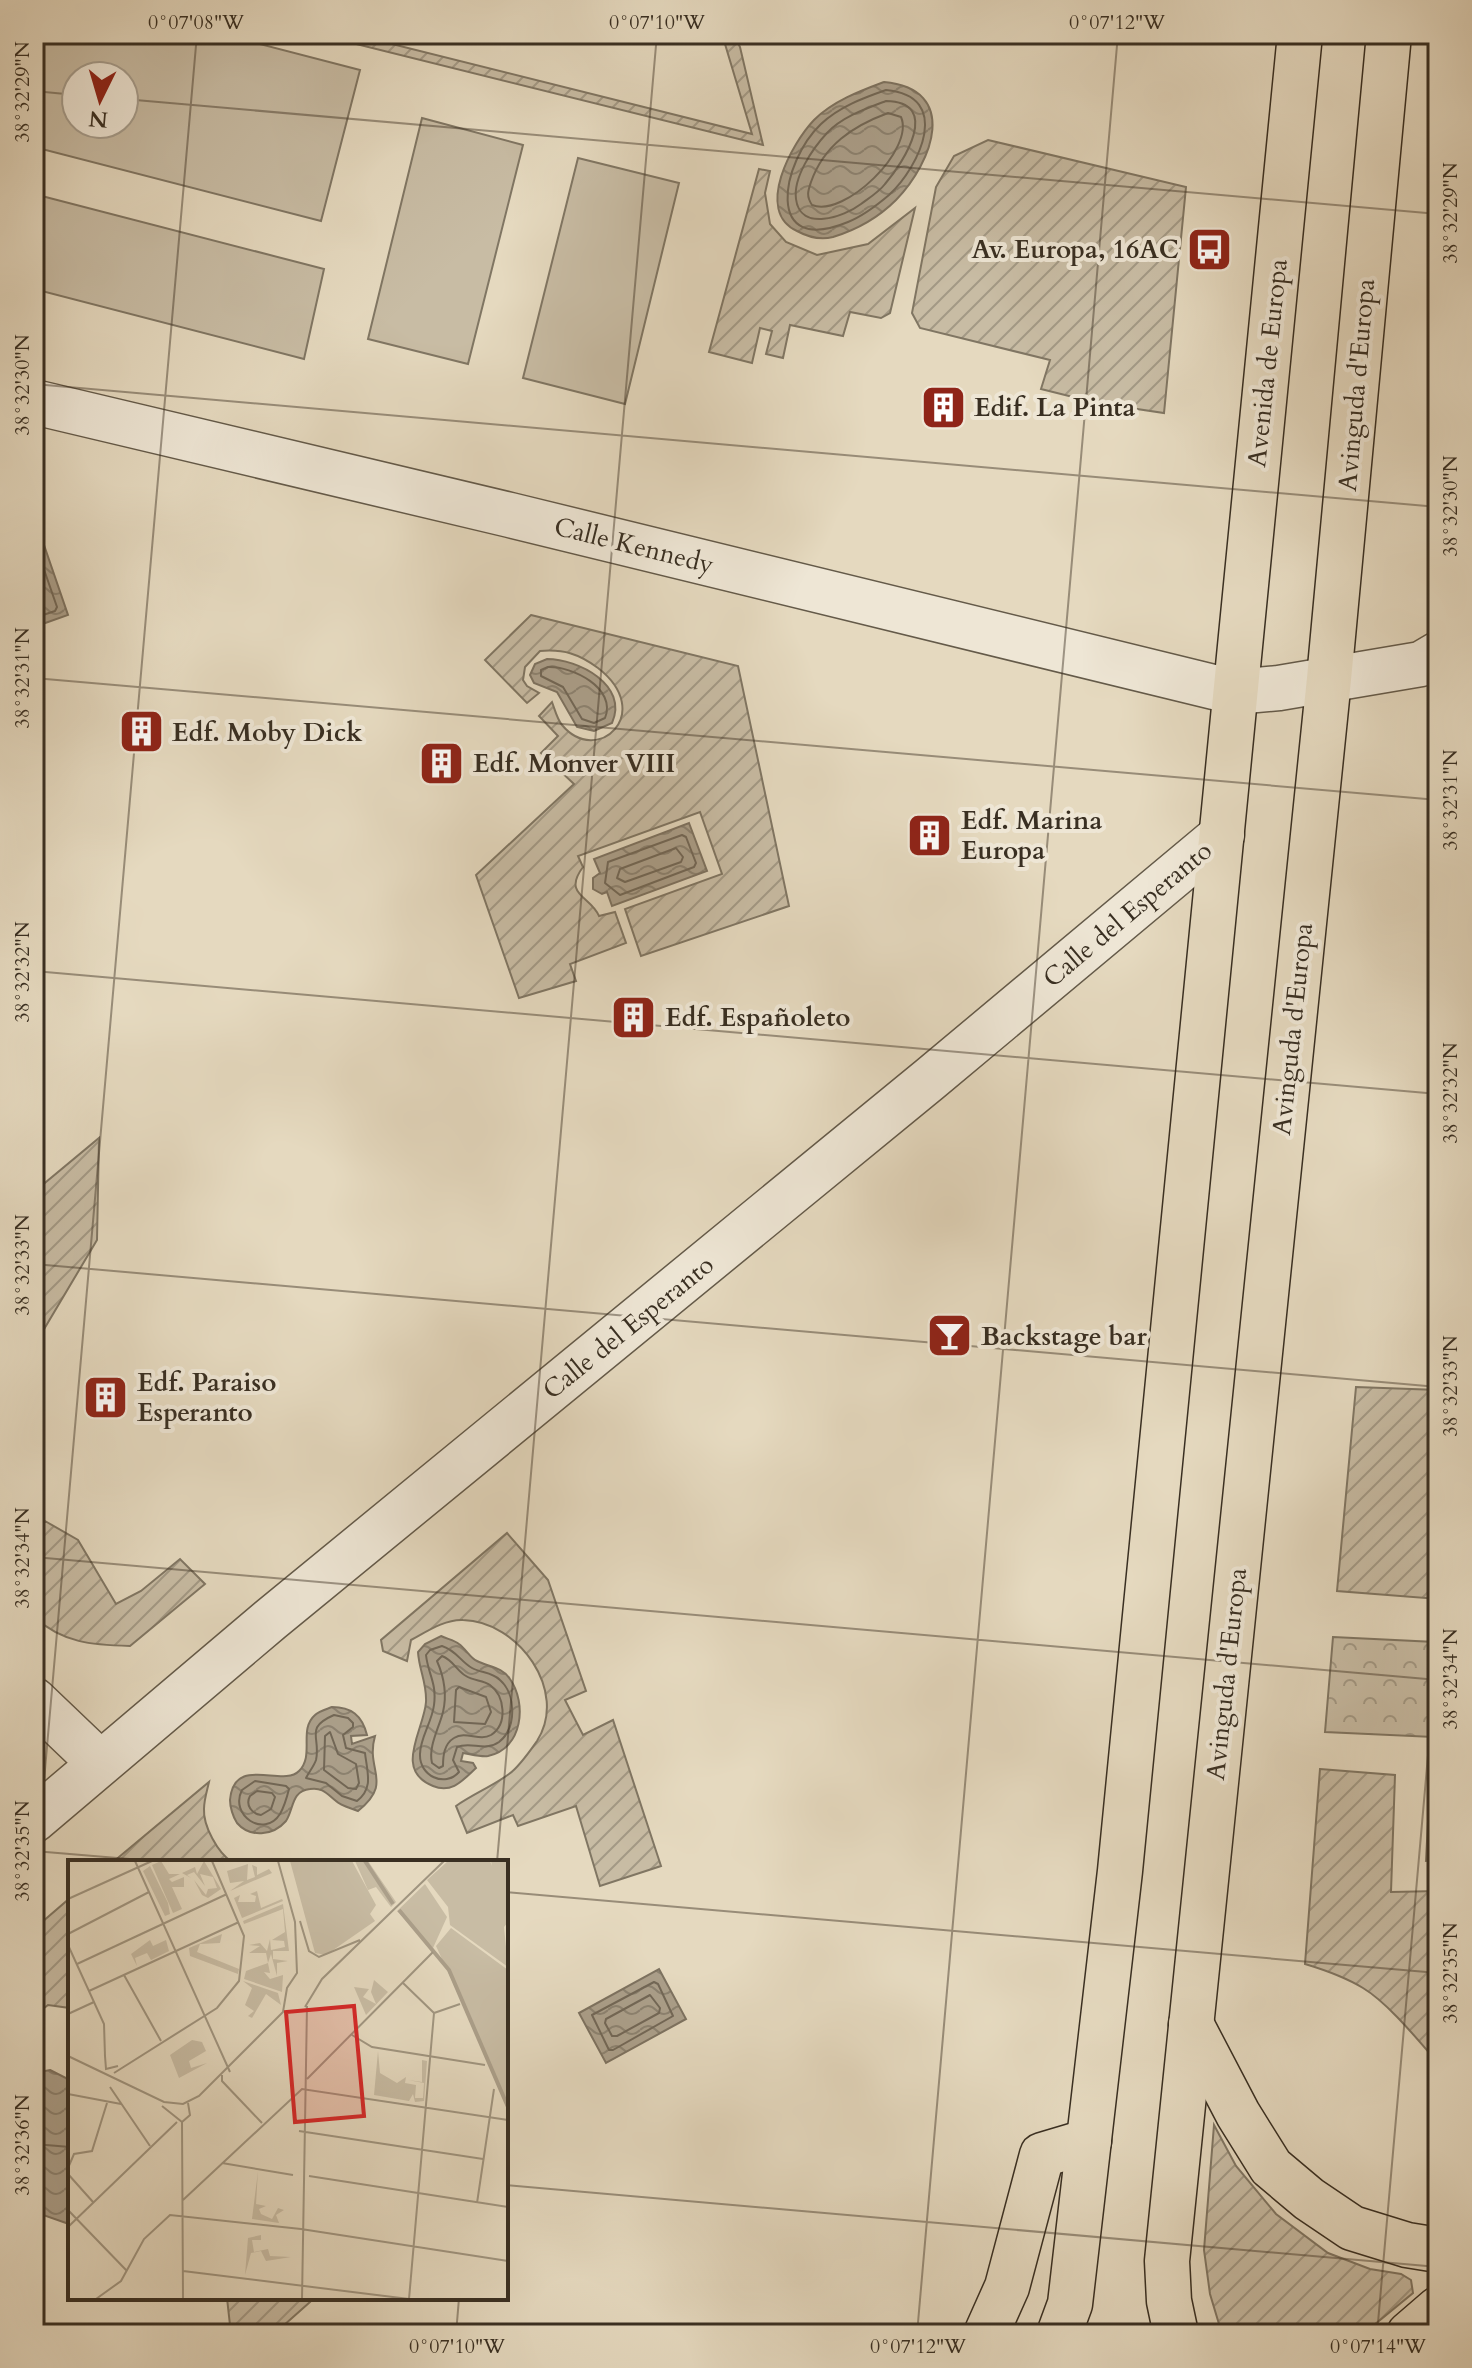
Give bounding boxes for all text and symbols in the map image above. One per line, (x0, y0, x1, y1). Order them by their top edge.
text: 0°07'08"W (148, 9, 245, 36)
text: 0°07'10"W (609, 9, 706, 36)
text: 0°07'12"W (1069, 9, 1166, 36)
text: 38°32'29"N (9, 41, 36, 143)
north arrow (60, 60, 140, 140)
text: N (88, 103, 109, 135)
text: 38°32'29"N (1437, 162, 1464, 264)
bus stop icon: Av. Europa, 16AC (1186, 225, 1234, 273)
place label: Av. Europa, 16AC (971, 232, 1179, 267)
street label: Avenida de Europa (1239, 257, 1296, 469)
street label: Avinguda d'Europa (1330, 277, 1383, 493)
text: 38°32'30"N (9, 334, 36, 436)
building icon: Edif. La Pinta (919, 383, 967, 431)
place label: Edif. La Pinta (974, 390, 1135, 425)
text: 38°32'30"N (1437, 455, 1464, 557)
street label: Calle Kennedy (550, 509, 718, 582)
text: 38°32'31"N (9, 627, 36, 729)
building icon: Edf. Moby Dick (117, 708, 165, 756)
place label: Edf. Moby Dick (172, 715, 363, 750)
building icon: Edf. Monver VIII (418, 739, 466, 787)
place label: Edf. Monver VIII (473, 746, 675, 781)
text: 38°32'31"N (1437, 749, 1464, 851)
place label: Edf. Marina Europa (961, 803, 1102, 868)
building icon: Edf. Marina Europa (906, 811, 954, 859)
street label: Calle del Esperanto (1035, 833, 1219, 995)
text: 38°32'32"N (9, 921, 36, 1023)
street label: Avinguda d'Europa (1264, 921, 1321, 1137)
building icon: Edf. Españoleto (610, 993, 658, 1041)
place label: Edf. Españoleto (665, 1000, 851, 1035)
text: 38°32'32"N (1437, 1042, 1464, 1144)
text: 38°32'33"N (9, 1214, 36, 1316)
street label: Calle del Esperanto (535, 1248, 721, 1407)
bar icon: Backstage bar (926, 1312, 974, 1360)
place label: Backstage bar (981, 1319, 1147, 1354)
text: 38°32'33"N (1437, 1335, 1464, 1437)
place label: Edf. Paraiso Esperanto (137, 1365, 276, 1430)
building icon: Edf. Paraiso Esperanto (82, 1373, 130, 1421)
text: 38°32'34"N (9, 1507, 36, 1609)
street label: Avinguda d'Europa (1198, 1566, 1255, 1782)
text: 38°32'34"N (1437, 1628, 1464, 1730)
text: 38°32'35"N (9, 1800, 36, 1902)
inset map (68, 1860, 508, 2300)
text: 38°32'35"N (1437, 1922, 1464, 2024)
text: 38°32'36"N (9, 2094, 36, 2196)
text: 0°07'10"W (409, 2333, 506, 2360)
text: 0°07'12"W (870, 2333, 967, 2360)
text: 0°07'14"W (1330, 2333, 1427, 2360)

